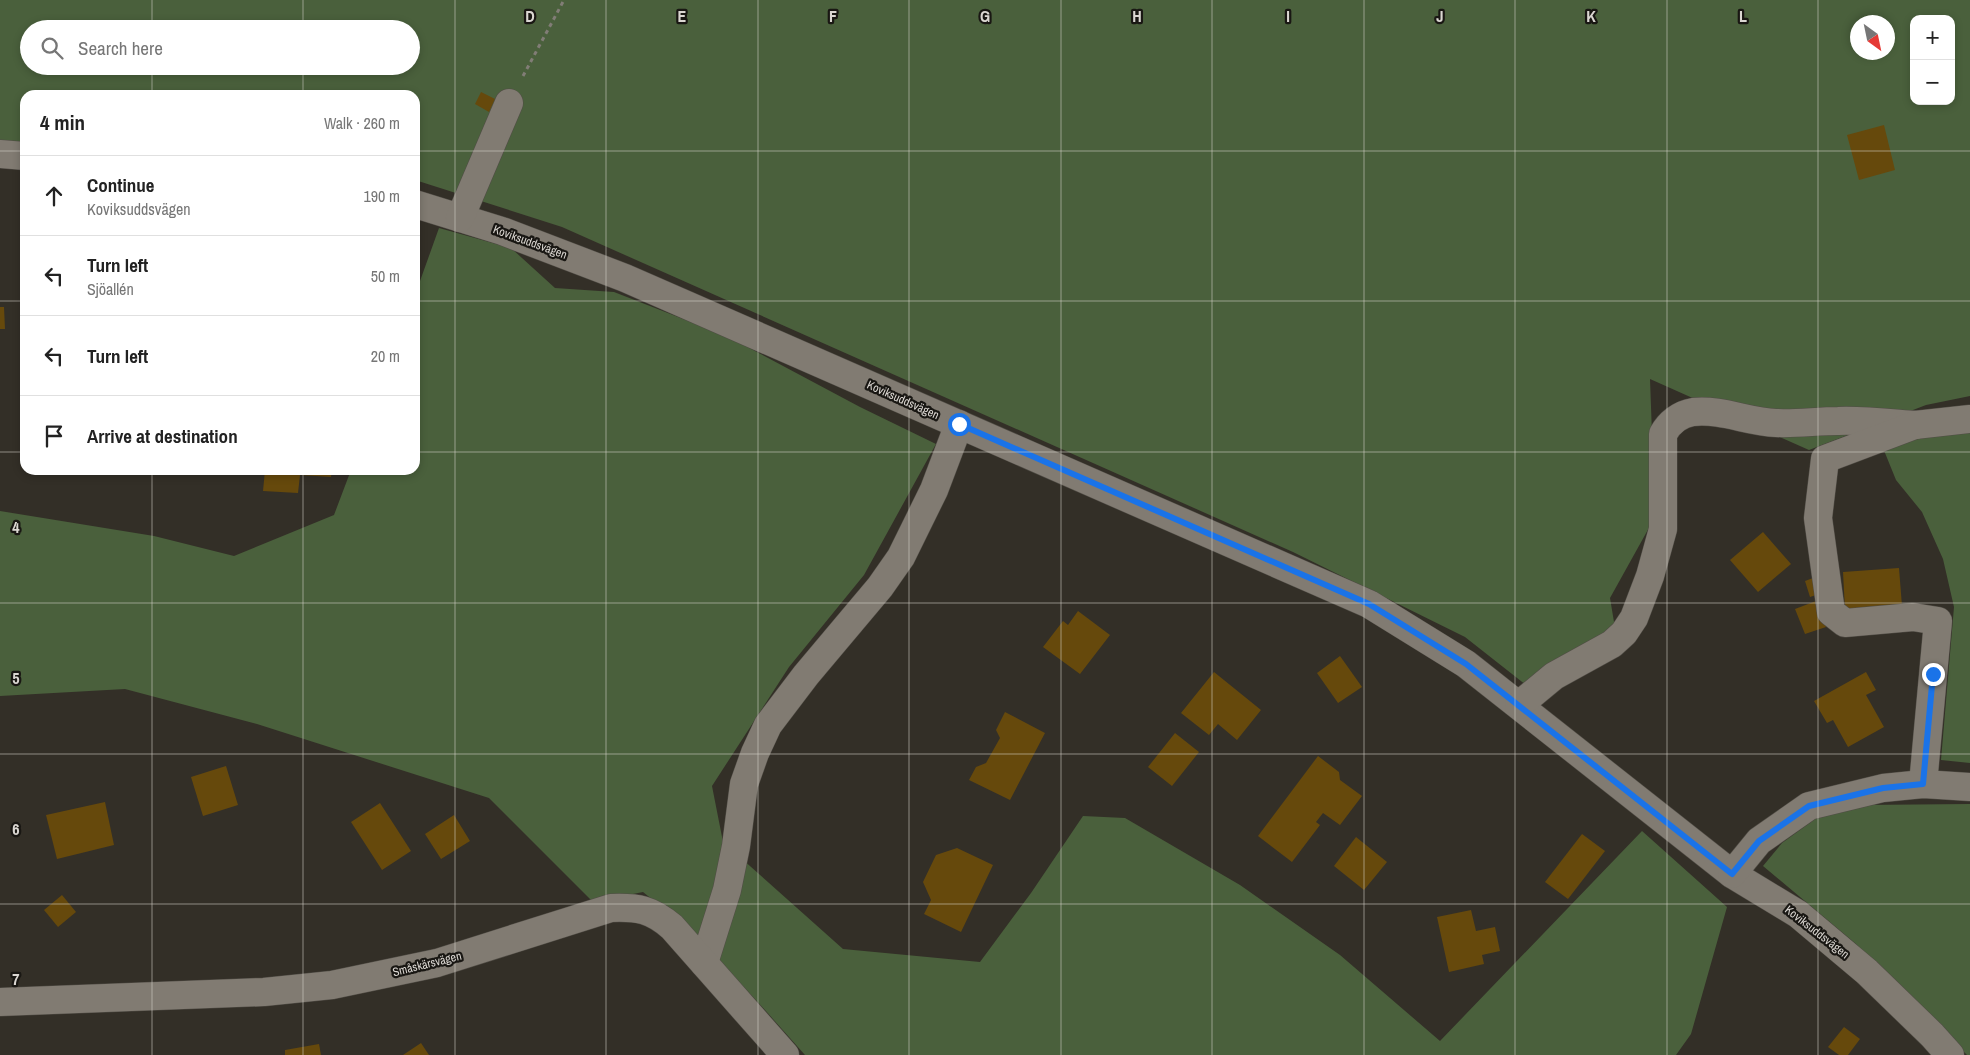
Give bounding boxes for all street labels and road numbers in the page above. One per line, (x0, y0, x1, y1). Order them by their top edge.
street label: Koviksuddsvägen (491, 221, 569, 263)
street label: Koviksuddsvägen (864, 377, 942, 423)
street label: Koviksuddsvägen (1781, 902, 1853, 962)
street label: Småskärsvägen (391, 948, 463, 980)

